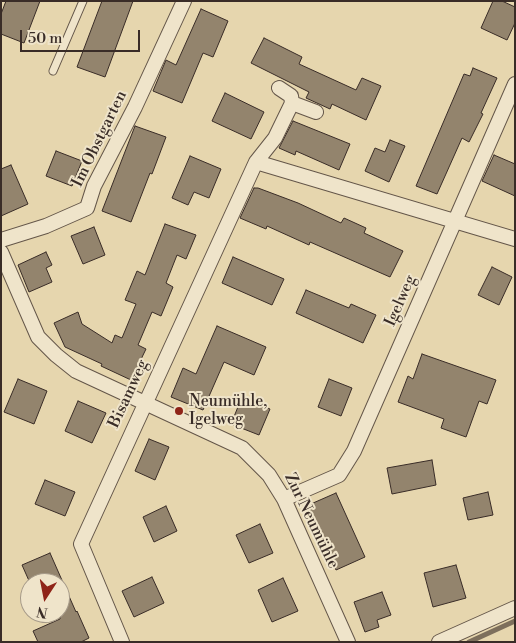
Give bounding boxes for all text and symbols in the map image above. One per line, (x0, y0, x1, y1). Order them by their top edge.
scale bar (22, 20, 142, 52)
text: 50 m (28, 29, 62, 48)
street label: Im Obstgarten (68, 88, 132, 190)
street label: Igelweg (381, 272, 421, 330)
street label: Bisamweg (105, 357, 153, 431)
place label: Neumühle, Igelweg (189, 392, 267, 430)
marker: Neumühle, Igelweg (173, 405, 185, 417)
street label: Zur Neumühle (280, 470, 342, 572)
north arrow (20, 573, 70, 623)
text: N (35, 602, 49, 622)

